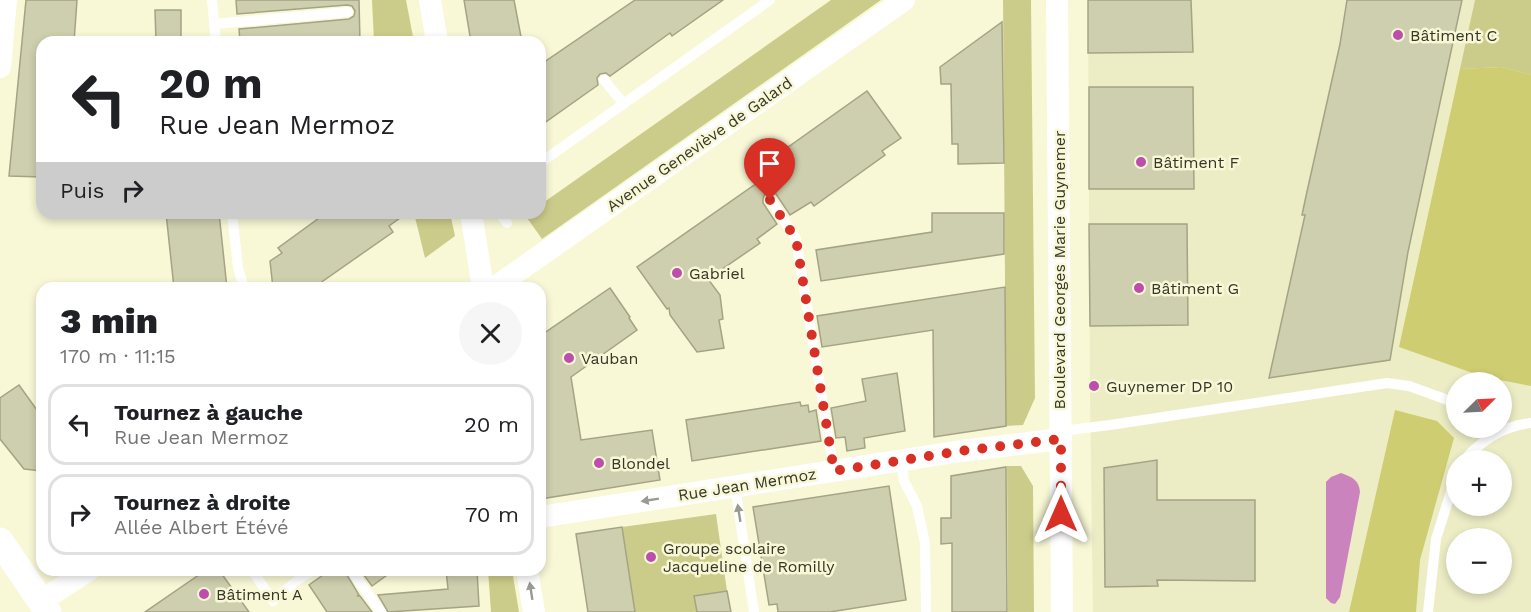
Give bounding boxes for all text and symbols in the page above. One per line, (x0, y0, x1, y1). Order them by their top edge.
place label: Bâtiment C (1410, 26, 1498, 45)
marker: Bâtiment C (1391, 28, 1405, 42)
text: 20 m (159, 59, 263, 108)
icon: left (60, 60, 138, 138)
street label: Avenue Geneviève de Galard (603, 73, 796, 216)
text: Rue Jean Mermoz (159, 109, 395, 141)
street label: Boulevard Georges Marie Guynemer (1050, 130, 1069, 409)
pin (744, 138, 795, 200)
icon: arrive (753, 147, 786, 180)
place label: Bâtiment F (1153, 153, 1240, 172)
marker: Bâtiment F (1134, 155, 1148, 169)
icon: right (116, 174, 149, 207)
text: Puis (60, 178, 104, 203)
place label: Gabriel (689, 264, 745, 283)
marker: Gabriel (670, 266, 684, 280)
place label: Bâtiment G (1151, 279, 1239, 298)
marker: Bâtiment G (1132, 281, 1146, 295)
text: 3 min (60, 300, 158, 342)
button: close (459, 302, 522, 365)
text: 170 m · 11:15 (60, 344, 176, 368)
place label: Vauban (581, 349, 638, 368)
marker: Vauban (562, 351, 576, 365)
north arrow (1446, 372, 1512, 438)
map controls (1446, 372, 1512, 594)
place label: Guynemer DP 10 (1106, 377, 1233, 396)
marker: Guynemer DP 10 (1087, 379, 1101, 393)
text: Tournez à gauche (114, 400, 303, 425)
icon: left (63, 408, 96, 441)
text: 20 m (464, 412, 519, 437)
text: Rue Jean Mermoz (114, 425, 289, 449)
button: + (1446, 450, 1512, 516)
place label: Blondel (611, 454, 670, 473)
marker: Blondel (592, 456, 606, 470)
street label: Rue Jean Mermoz (677, 464, 818, 505)
position arrow (1029, 482, 1093, 546)
text: Tournez à droite (114, 490, 291, 515)
one-way arrow (640, 495, 659, 504)
icon: right (63, 498, 96, 531)
text: 70 m (465, 502, 519, 527)
one-way arrow (734, 503, 743, 522)
text: Allée Albert Étévé (114, 515, 289, 539)
button: − (1446, 528, 1512, 594)
place label: Groupe scolaire Jacqueline de Romilly (663, 539, 835, 576)
marker: Groupe scolaire Jacqueline de Romilly (644, 550, 658, 564)
one-way arrow (526, 581, 535, 600)
place label: Bâtiment A (216, 585, 303, 604)
marker: Bâtiment A (197, 587, 211, 601)

